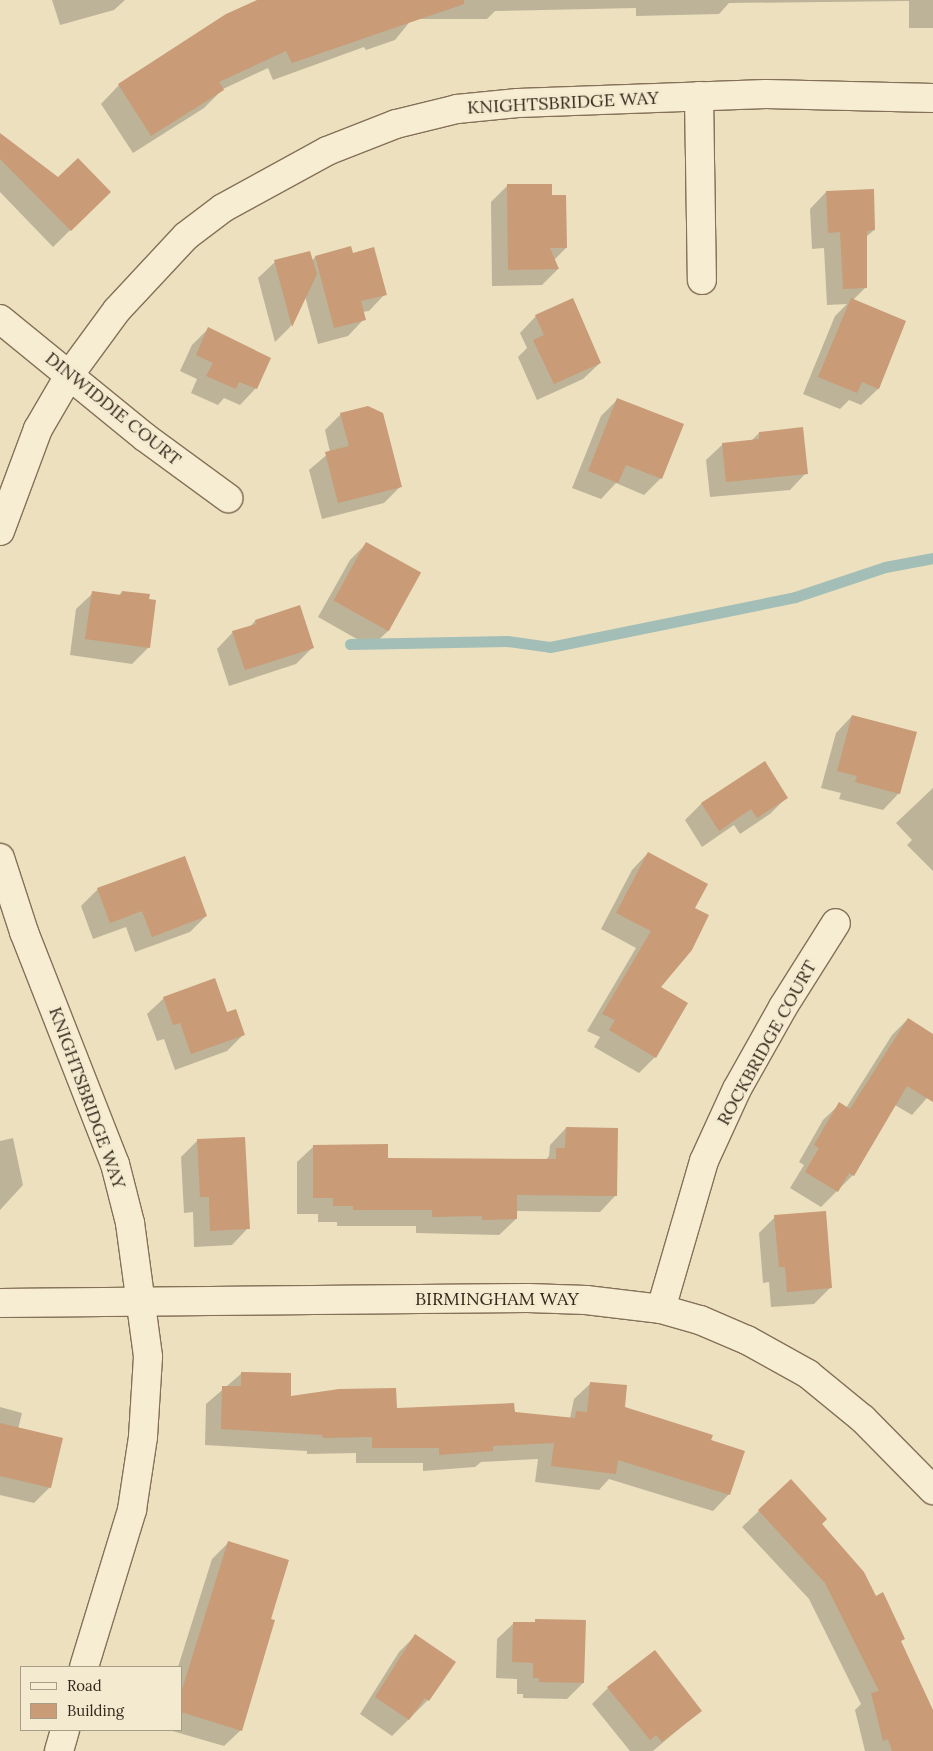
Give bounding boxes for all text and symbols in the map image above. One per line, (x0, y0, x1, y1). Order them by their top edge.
street label: KNIGHTSBRIDGE WAY (467, 87, 659, 119)
street label: DINWIDDIE COURT (41, 348, 185, 470)
street label: ROCKBRIDGE COURT (713, 957, 821, 1129)
street label: KNIGHTSBRIDGE WAY (44, 1004, 130, 1192)
street label: BIRMINGHAM WAY (415, 1288, 579, 1310)
legend (20, 1666, 182, 1731)
text: Road (67, 1676, 102, 1695)
text: Building (67, 1701, 124, 1720)

